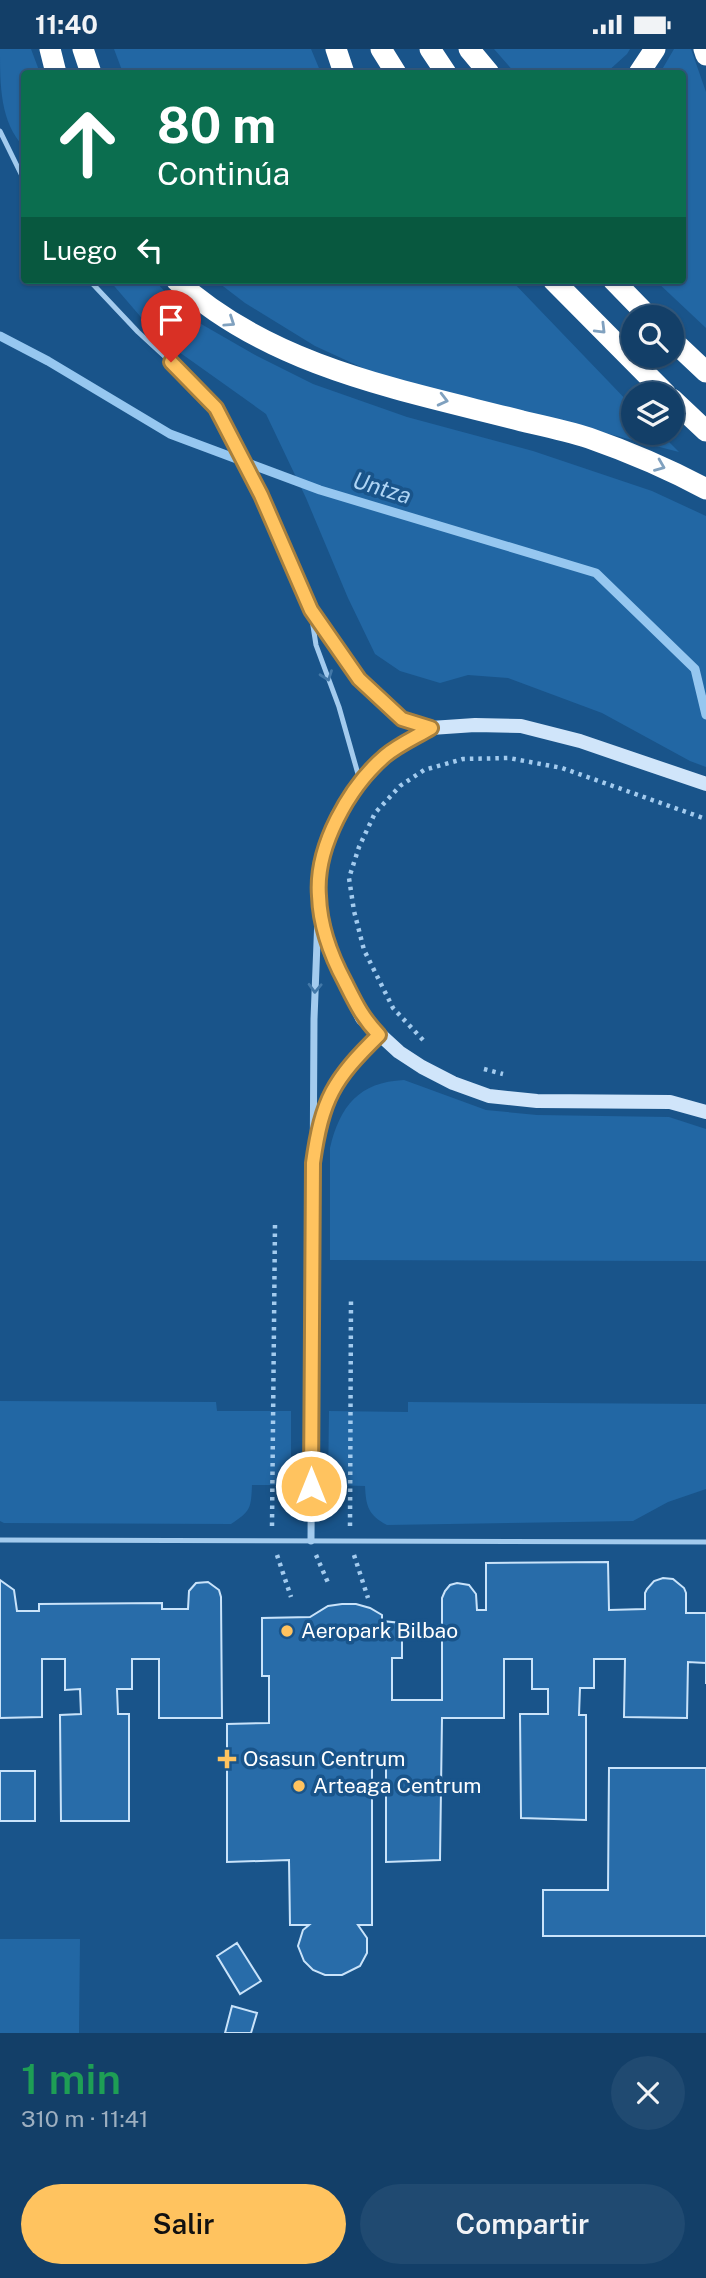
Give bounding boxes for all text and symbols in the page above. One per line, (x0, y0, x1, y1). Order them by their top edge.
text: 11:40 (35, 9, 98, 40)
text: 80 m (157, 96, 276, 154)
icon: ahead (42, 98, 133, 189)
text: Continúa (157, 155, 290, 192)
icon: left (131, 231, 169, 269)
text: Luego (42, 235, 117, 266)
pin (141, 290, 201, 362)
icon: arrive (152, 301, 190, 339)
map controls (621, 305, 684, 445)
button: search (621, 305, 684, 368)
one-way arrow (222, 313, 235, 326)
one-way arrow (592, 321, 605, 334)
button: layers (621, 382, 684, 445)
one-way arrow (436, 392, 448, 406)
one-way arrow (653, 458, 665, 472)
water label: Untza (350, 466, 415, 509)
one-way arrow (319, 669, 333, 681)
one-way arrow (308, 983, 323, 994)
position arrow (274, 1449, 348, 1523)
place label: Aeropark Bilbao (301, 1618, 458, 1643)
marker: Aeropark Bilbao (279, 1623, 295, 1639)
place label: Osasun Centrum (243, 1746, 406, 1771)
marker: Osasun Centrum (217, 1749, 237, 1769)
place label: Arteaga Centrum (313, 1773, 481, 1798)
marker: Arteaga Centrum (291, 1778, 307, 1794)
text: 1 min (21, 2054, 121, 2103)
button: close (611, 2056, 685, 2130)
text: 310 m · 11:41 (21, 2105, 148, 2132)
button: Salir (21, 2184, 346, 2264)
button: Compartir (360, 2184, 685, 2264)

